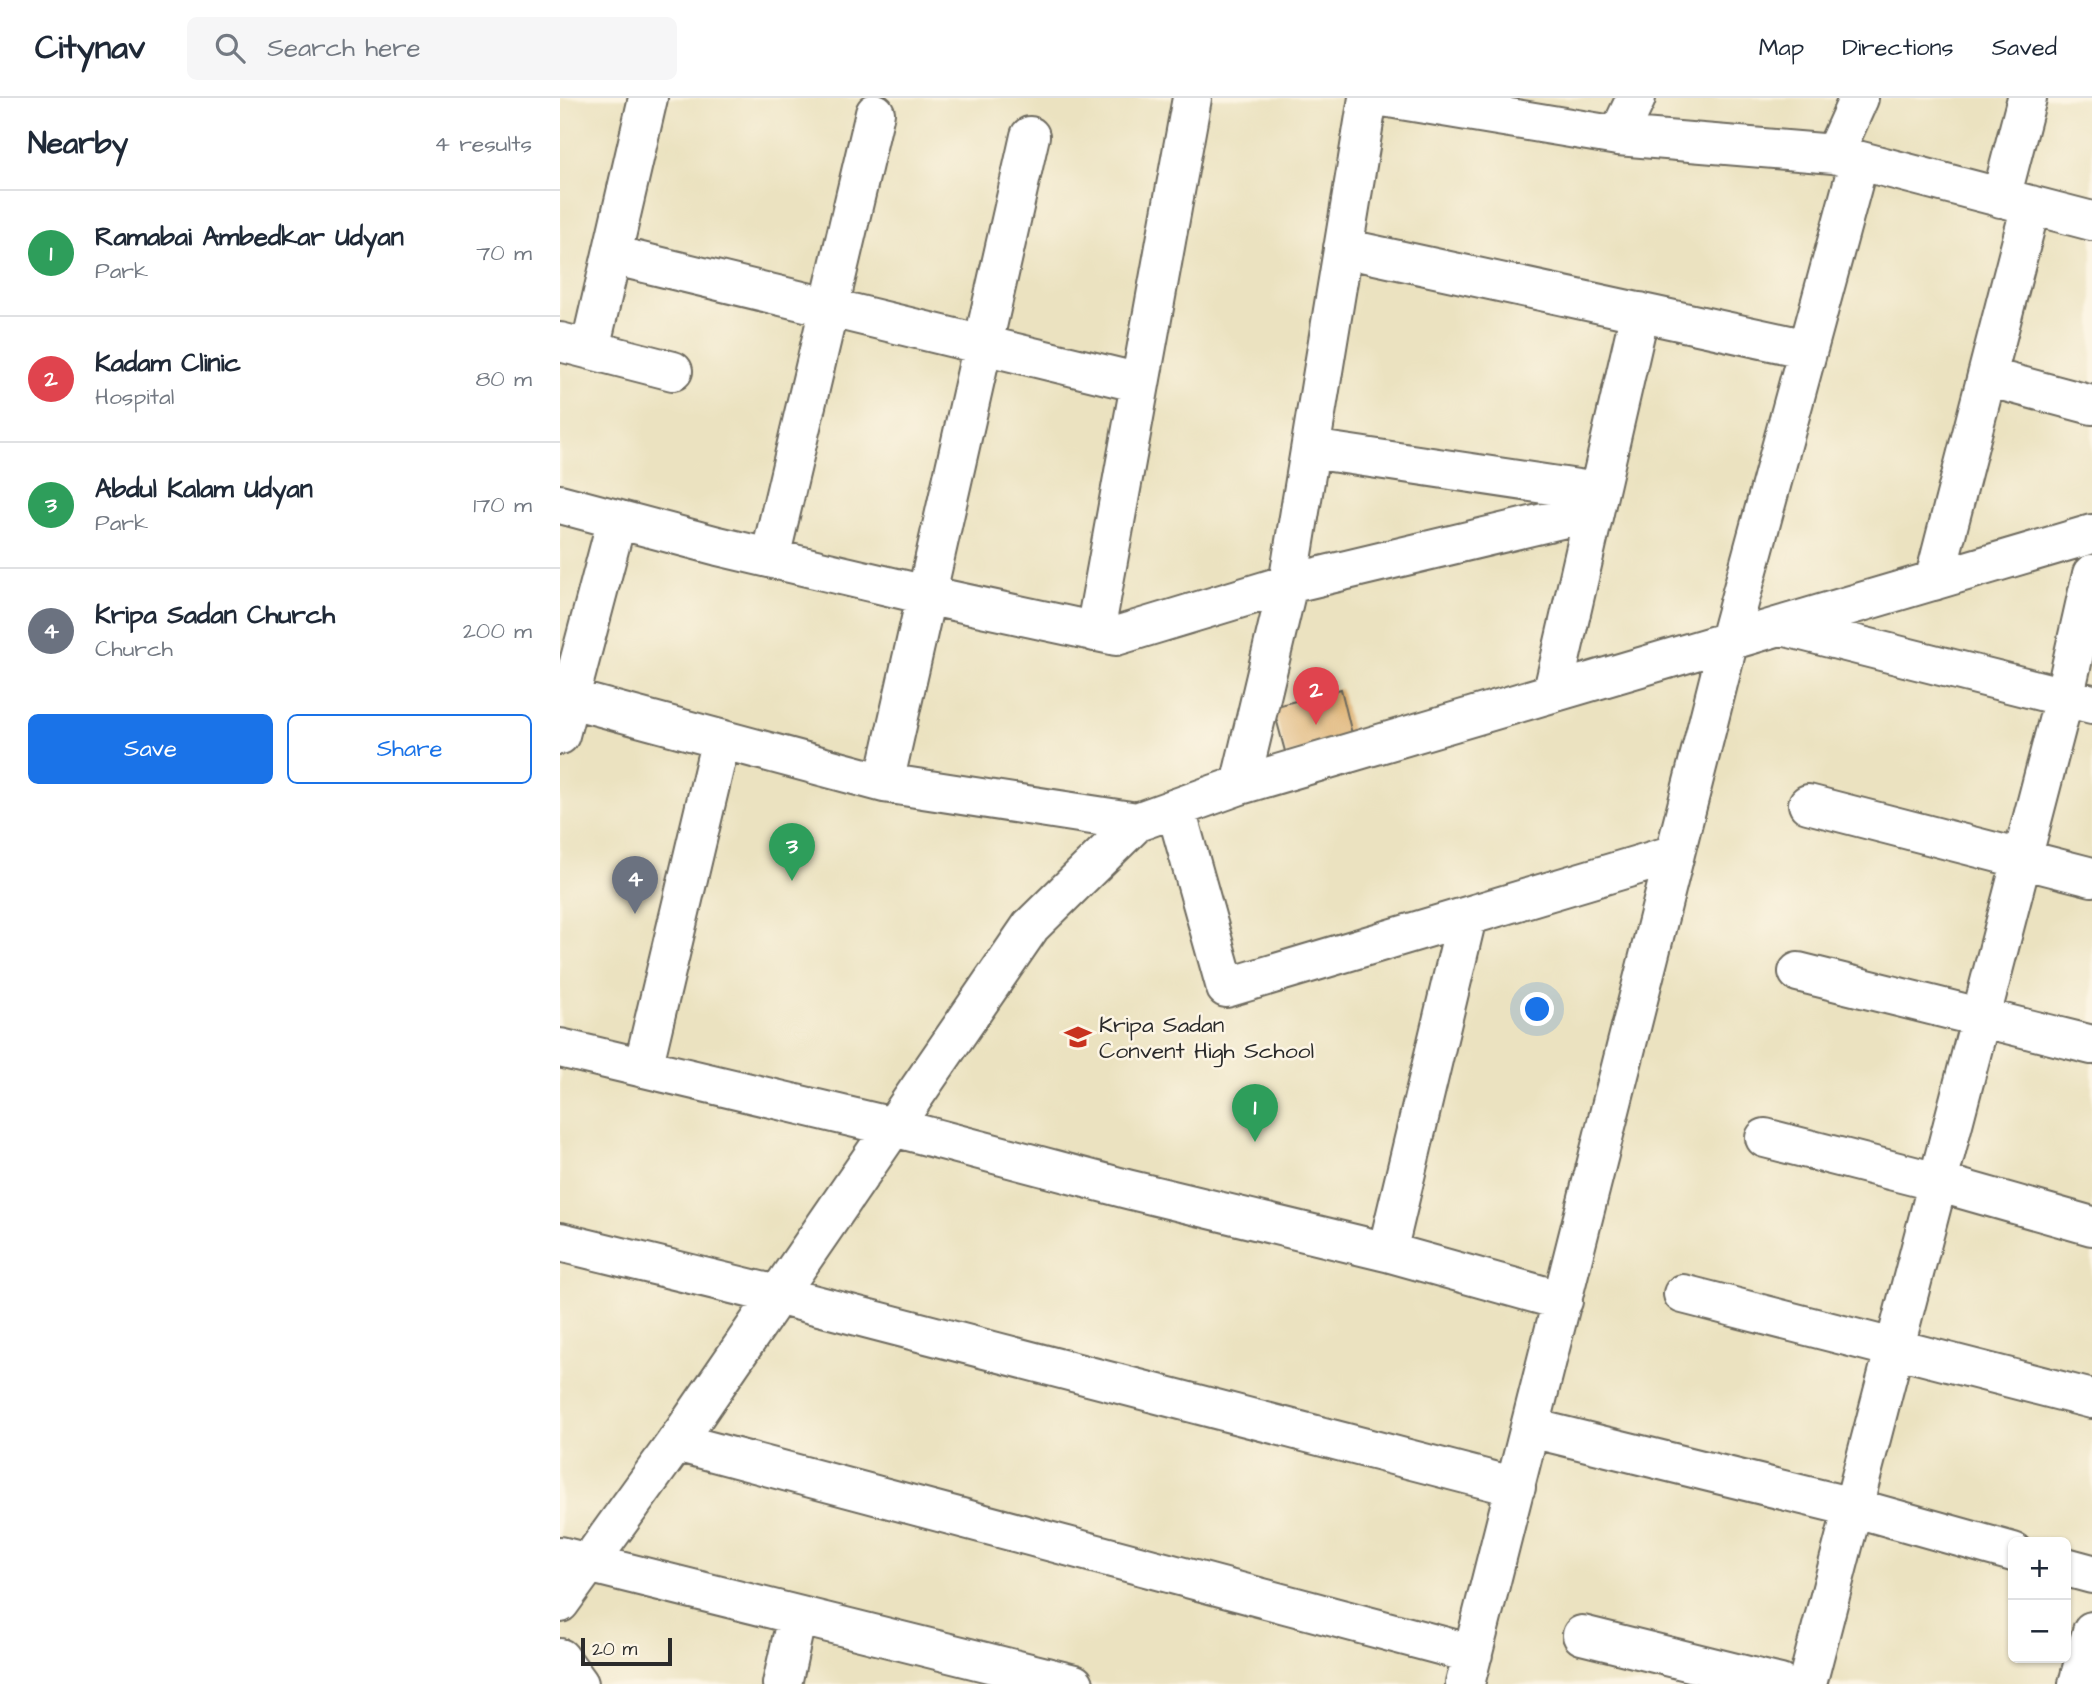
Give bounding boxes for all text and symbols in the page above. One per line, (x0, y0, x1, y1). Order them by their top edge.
search box (187, 17, 677, 80)
text: Citynav (35, 25, 145, 71)
icon: search (211, 29, 249, 67)
text: Search here (267, 30, 421, 66)
text: Map (1759, 31, 1804, 65)
text: Directions (1842, 31, 1954, 65)
text: Saved (1992, 31, 2057, 65)
text: Nearby (28, 123, 128, 165)
text: 4 results (434, 128, 532, 160)
text: Ramabai Ambedkar Udyan (95, 219, 404, 255)
text: 1 (50, 237, 52, 269)
text: 70 m (476, 237, 532, 269)
text: Park (95, 255, 148, 287)
text: Kadam Clinic (95, 345, 241, 381)
text: 2 (44, 363, 58, 395)
text: 80 m (475, 363, 532, 395)
text: Hospital (95, 381, 174, 413)
text: Abdul Kalam Udyan (95, 471, 313, 507)
text: 3 (45, 489, 57, 521)
text: 170 m (473, 489, 532, 521)
text: Park (95, 507, 148, 539)
text: Kripa Sadan Church (95, 597, 335, 633)
text: 4 (43, 615, 59, 647)
text: 200 m (463, 615, 532, 647)
text: Church (95, 633, 173, 665)
pin: 2 (1293, 667, 1339, 725)
button: Save (28, 714, 273, 784)
button: Share (287, 714, 532, 784)
pin: 3 (769, 823, 815, 881)
pin: 4 (612, 856, 658, 914)
your location (1520, 992, 1554, 1026)
place label: Kripa Sadan Convent High School (1099, 1009, 1314, 1068)
school or university icon: Kripa Sadan Convent High School (1063, 1022, 1093, 1052)
pin: 1 (1232, 1084, 1278, 1142)
map controls (2008, 1537, 2071, 1663)
button: + (2008, 1537, 2071, 1600)
button: − (2008, 1600, 2071, 1663)
scale bar (581, 1635, 672, 1667)
text: 20 m (592, 1636, 637, 1663)

